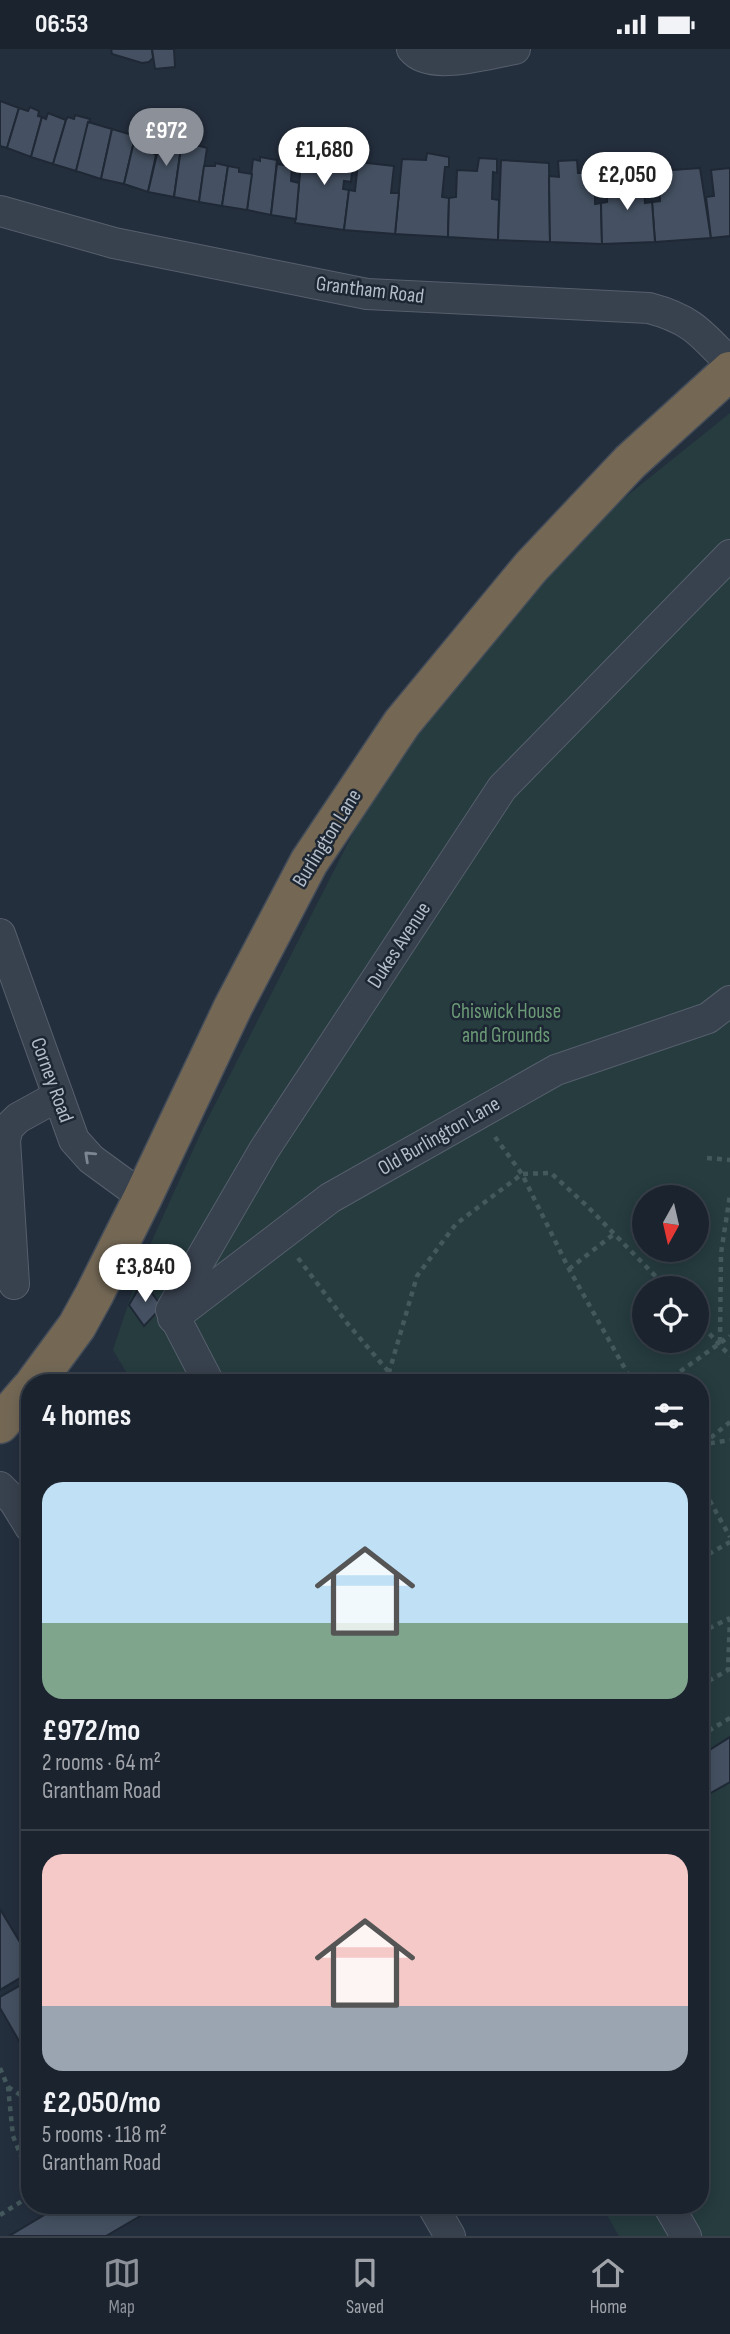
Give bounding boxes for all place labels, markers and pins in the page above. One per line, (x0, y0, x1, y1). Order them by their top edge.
pin: £972 (125, 109, 207, 168)
pin: £1,680 (267, 127, 381, 187)
pin: £2,050 (570, 153, 684, 212)
pin: £3,840 (88, 1245, 202, 1304)

